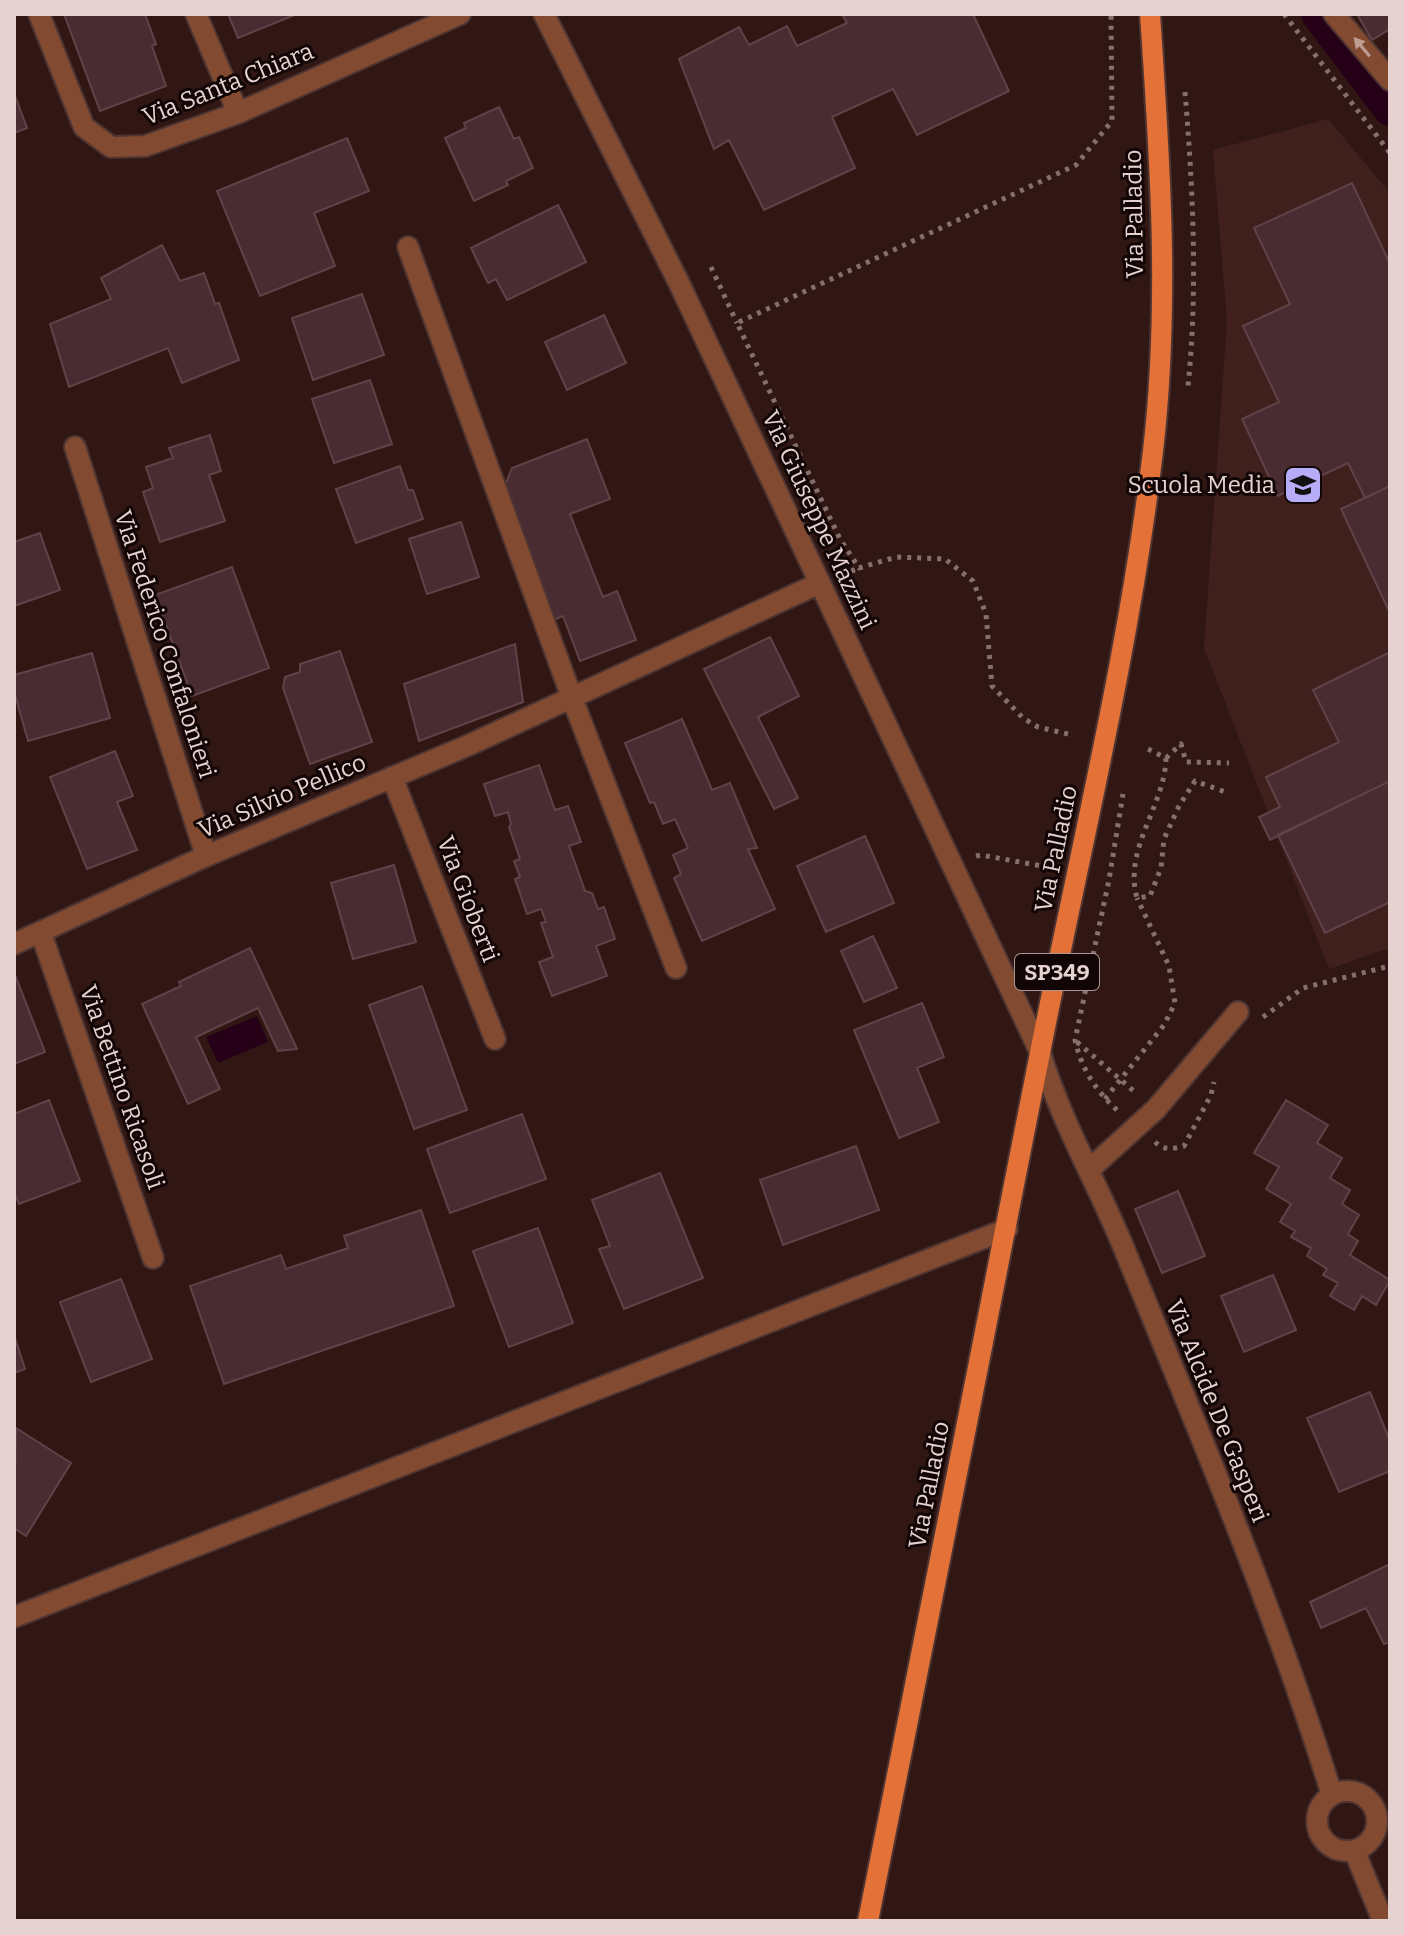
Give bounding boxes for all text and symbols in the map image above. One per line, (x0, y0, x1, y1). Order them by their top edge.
street label: Via Santa Chiara (139, 37, 317, 131)
one-way arrow (1354, 38, 1371, 58)
street label: Via Palladio (1119, 149, 1149, 279)
street label: Via Giuseppe Mazzini (756, 406, 882, 634)
school or university icon: Scuola Media (1282, 464, 1324, 506)
place label: Scuola Media (1128, 471, 1275, 499)
street label: Via Federico Confalonieri (108, 507, 222, 781)
street label: Via Silvio Pellico (194, 748, 370, 844)
street label: Via Palladio (1029, 783, 1083, 915)
street label: Via Gioberti (431, 832, 505, 966)
road number: SP349 (1015, 954, 1099, 990)
street label: Via Bettino Ricasoli (74, 981, 170, 1193)
street label: Via Alcide De Gasperi (1160, 1296, 1274, 1526)
street label: Via Palladio (903, 1419, 955, 1551)

